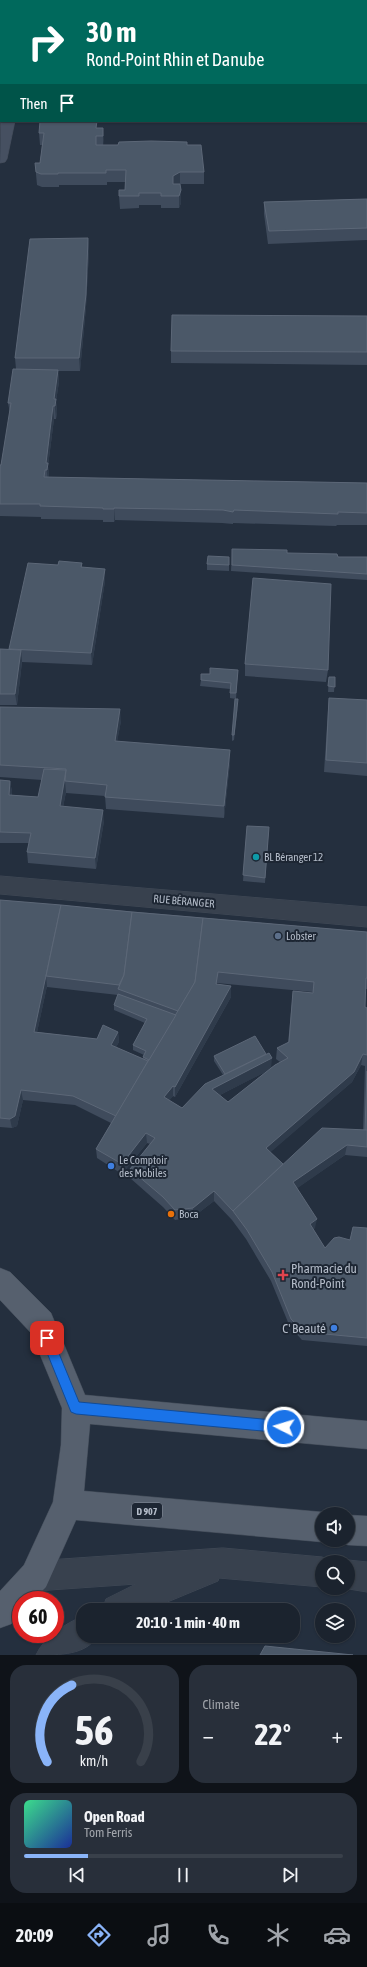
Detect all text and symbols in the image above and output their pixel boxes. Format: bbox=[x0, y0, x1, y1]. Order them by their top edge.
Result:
icon: right bbox=[20, 16, 72, 68]
text: 30 m bbox=[86, 16, 136, 48]
text: Rond-Point Rhin et Danube bbox=[86, 49, 264, 70]
icon: arrive bbox=[56, 92, 78, 114]
text: Then bbox=[20, 95, 48, 112]
place label: BL Béranger 12 bbox=[264, 851, 323, 863]
marker: BL Béranger 12 bbox=[251, 852, 261, 862]
street label: RUE BÉRANGER bbox=[153, 892, 216, 910]
place label: Lobster bbox=[286, 930, 317, 942]
marker: Lobster bbox=[273, 931, 283, 941]
place label: Le Comptoir des Mobiles bbox=[119, 1154, 168, 1179]
marker: Le Comptoir des Mobiles bbox=[106, 1161, 116, 1171]
place label: Boca bbox=[179, 1208, 199, 1220]
marker: Boca bbox=[166, 1209, 176, 1219]
place label: Pharmacie du Rond-Point bbox=[291, 1261, 357, 1291]
marker: Pharmacie du Rond-Point bbox=[278, 1270, 288, 1280]
pin bbox=[30, 1321, 64, 1355]
place label: C' Beauté bbox=[282, 1321, 326, 1336]
marker: C' Beauté bbox=[329, 1323, 339, 1333]
icon: arrive bbox=[36, 1327, 58, 1349]
position arrow bbox=[263, 1406, 305, 1448]
road number: D 907 bbox=[132, 1503, 162, 1519]
map controls bbox=[315, 1507, 355, 1643]
button: sound bbox=[315, 1507, 355, 1547]
button: search bbox=[315, 1555, 355, 1595]
speed limit sign: 60 bbox=[12, 1591, 64, 1643]
button: layers bbox=[315, 1603, 355, 1643]
text: 20:10 · 1 min · 40 m bbox=[136, 1614, 240, 1631]
text: Climate bbox=[203, 1697, 240, 1712]
text: 56 bbox=[75, 1706, 114, 1754]
text: 22° bbox=[255, 1717, 291, 1751]
text: − bbox=[203, 1722, 214, 1748]
text: + bbox=[332, 1722, 343, 1748]
text: km/h bbox=[80, 1753, 108, 1769]
text: Open Road bbox=[84, 1808, 145, 1825]
text: Tom Ferris bbox=[84, 1825, 132, 1840]
icon: previous bbox=[66, 1864, 88, 1886]
icon: pause bbox=[172, 1864, 194, 1886]
icon: next bbox=[279, 1864, 301, 1886]
icon: directions bbox=[85, 1921, 113, 1949]
icon: music bbox=[145, 1921, 173, 1949]
icon: phone bbox=[204, 1921, 232, 1949]
icon: climate bbox=[264, 1921, 292, 1949]
icon: car bbox=[323, 1921, 351, 1949]
text: 20:09 bbox=[16, 1925, 54, 1946]

